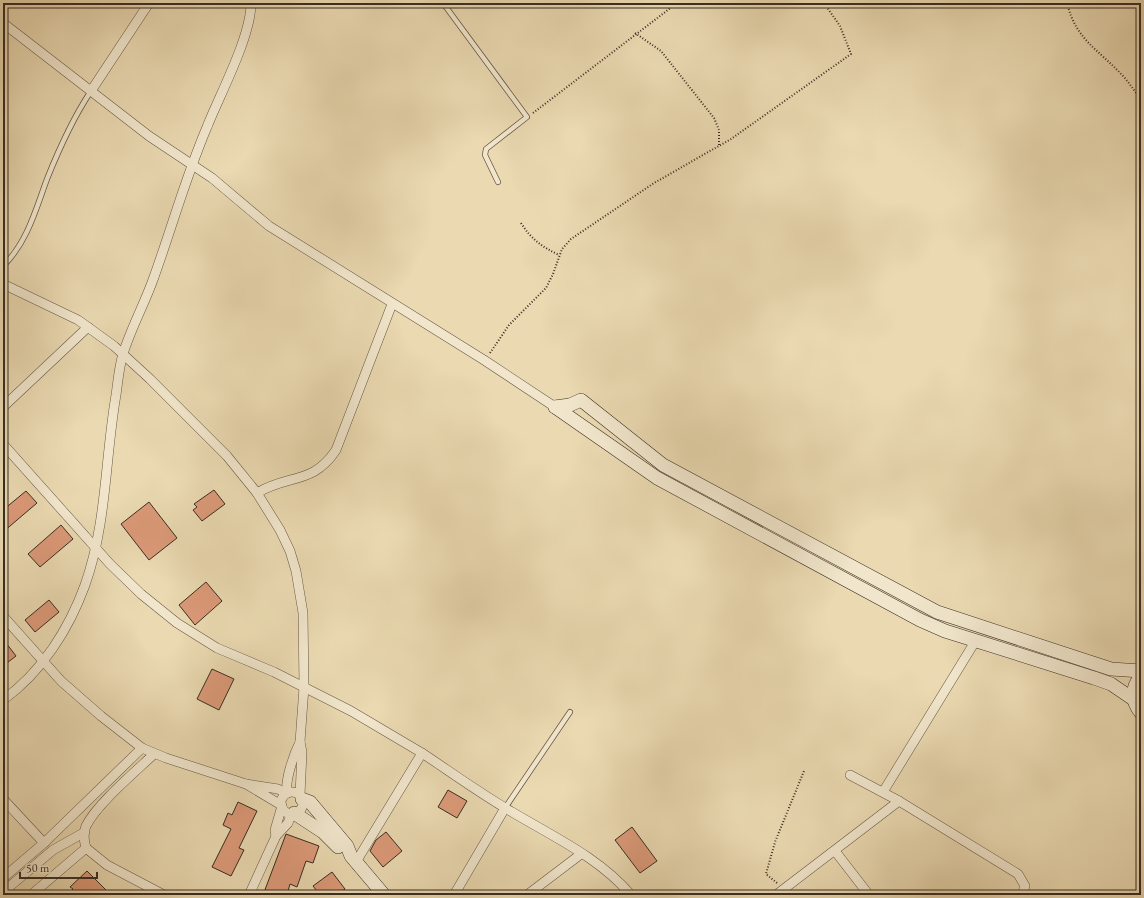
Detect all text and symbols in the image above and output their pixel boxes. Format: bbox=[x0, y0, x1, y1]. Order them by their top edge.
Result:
scale bar bbox=[20, 854, 97, 880]
text: 50 m bbox=[26, 860, 50, 876]

